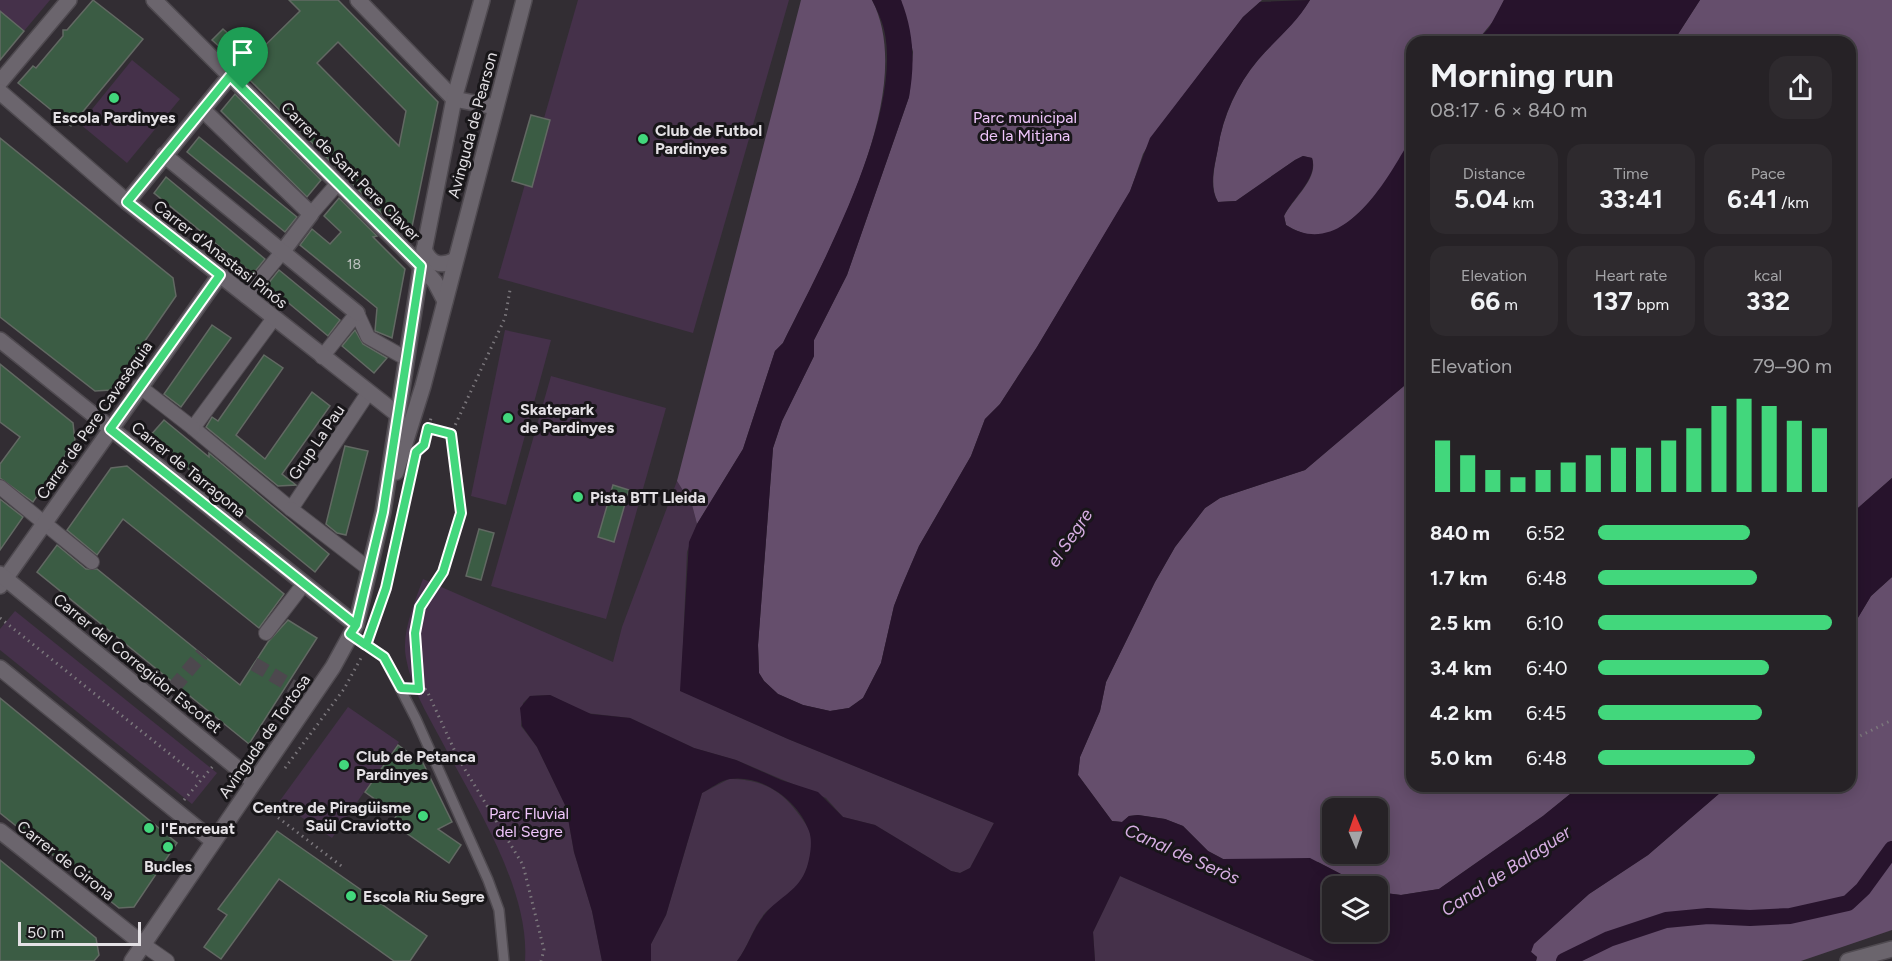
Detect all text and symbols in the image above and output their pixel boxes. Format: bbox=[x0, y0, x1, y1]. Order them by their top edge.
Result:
pin bbox=[217, 27, 268, 89]
icon: arrive bbox=[226, 36, 259, 69]
street label: Avinguda de Pearson bbox=[444, 50, 501, 200]
text: Morning run bbox=[1430, 56, 1614, 95]
button: share bbox=[1769, 56, 1832, 119]
marker: Escola Pardinyes bbox=[107, 91, 121, 105]
street label: Carrer de Sant Pere Claver bbox=[277, 98, 425, 245]
text: 08:17 · 6 × 840 m bbox=[1430, 98, 1587, 122]
place label: Escola Pardinyes bbox=[52, 108, 176, 127]
park label: Parc municipal de la Mitjana bbox=[973, 108, 1077, 145]
place label: Club de Futbol Pardinyes bbox=[655, 121, 762, 158]
marker: Club de Futbol Pardinyes bbox=[636, 132, 650, 146]
text: Distance bbox=[1463, 164, 1525, 183]
text: Time bbox=[1614, 164, 1648, 183]
text: Pace bbox=[1751, 164, 1785, 183]
text: 5.04 bbox=[1454, 183, 1509, 215]
text: 33:41 bbox=[1599, 183, 1663, 215]
text: 6:41 bbox=[1727, 183, 1777, 215]
text: km bbox=[1509, 193, 1534, 212]
text: /km bbox=[1777, 193, 1809, 212]
street label: Carrer d'Anastasi Pinós bbox=[150, 196, 291, 313]
house number: 18 bbox=[347, 256, 361, 273]
text: Elevation bbox=[1461, 266, 1527, 285]
text: Heart rate bbox=[1595, 266, 1667, 285]
text: kcal bbox=[1754, 266, 1782, 285]
text: 66 bbox=[1470, 285, 1500, 317]
text: 137 bbox=[1593, 285, 1633, 317]
text: 332 bbox=[1746, 285, 1790, 317]
text: m bbox=[1500, 295, 1518, 314]
text: bpm bbox=[1633, 295, 1669, 314]
street label: Carrer de Pere Cavasèquia bbox=[33, 338, 156, 503]
text: Elevation bbox=[1430, 354, 1512, 378]
text: 79–90 m bbox=[1753, 354, 1832, 378]
place label: Skatepark de Pardinyes bbox=[520, 400, 615, 437]
street label: Grup La Pau bbox=[284, 401, 348, 483]
marker: Skatepark de Pardinyes bbox=[501, 411, 515, 425]
street label: Carrer de Tarragona bbox=[128, 418, 250, 521]
place label: Pista BTT Lleida bbox=[590, 488, 706, 507]
marker: Pista BTT Lleida bbox=[571, 490, 585, 504]
water label: el Segre bbox=[1043, 504, 1098, 571]
text: 840 m bbox=[1430, 521, 1490, 545]
text: 6:52 bbox=[1526, 521, 1565, 545]
text: 1.7 km bbox=[1430, 566, 1487, 590]
text: 6:48 bbox=[1526, 566, 1567, 590]
street label: Carrer del Corregidor Escofet bbox=[50, 590, 226, 737]
text: 2.5 km bbox=[1430, 611, 1491, 635]
text: 6:10 bbox=[1526, 611, 1563, 635]
text: 3.4 km bbox=[1430, 656, 1492, 680]
text: 6:40 bbox=[1526, 656, 1568, 680]
street label: Avinguda de Tortosa bbox=[214, 671, 314, 802]
text: 4.2 km bbox=[1430, 701, 1492, 725]
text: 6:45 bbox=[1526, 701, 1566, 725]
text: 5.0 km bbox=[1430, 746, 1493, 770]
text: 6:48 bbox=[1526, 746, 1567, 770]
place label: Club de Petanca Pardinyes bbox=[356, 747, 476, 784]
marker: Club de Petanca Pardinyes bbox=[337, 758, 351, 772]
place label: Centre de Piragüisme Saül Craviotto bbox=[252, 798, 411, 835]
north arrow bbox=[1322, 798, 1388, 864]
map controls bbox=[1322, 798, 1388, 942]
park label: Parc Fluvial del Segre bbox=[489, 804, 569, 841]
marker: Centre de Piragüisme Saül Craviotto bbox=[416, 809, 430, 823]
street label: Carrer de Girona bbox=[13, 816, 118, 904]
place label: l'Encreuat bbox=[161, 819, 235, 838]
water label: Canal de Seròs bbox=[1121, 819, 1243, 889]
water label: Canal de Balaguer bbox=[1437, 820, 1576, 921]
marker: l'Encreuat bbox=[142, 821, 156, 835]
marker: Bucles bbox=[161, 840, 175, 854]
place label: Bucles bbox=[144, 857, 192, 876]
button: layers bbox=[1322, 876, 1388, 942]
place label: Escola Riu Segre bbox=[363, 887, 485, 906]
marker: Escola Riu Segre bbox=[344, 889, 358, 903]
scale bar bbox=[18, 919, 141, 946]
text: 50 m bbox=[27, 923, 64, 942]

